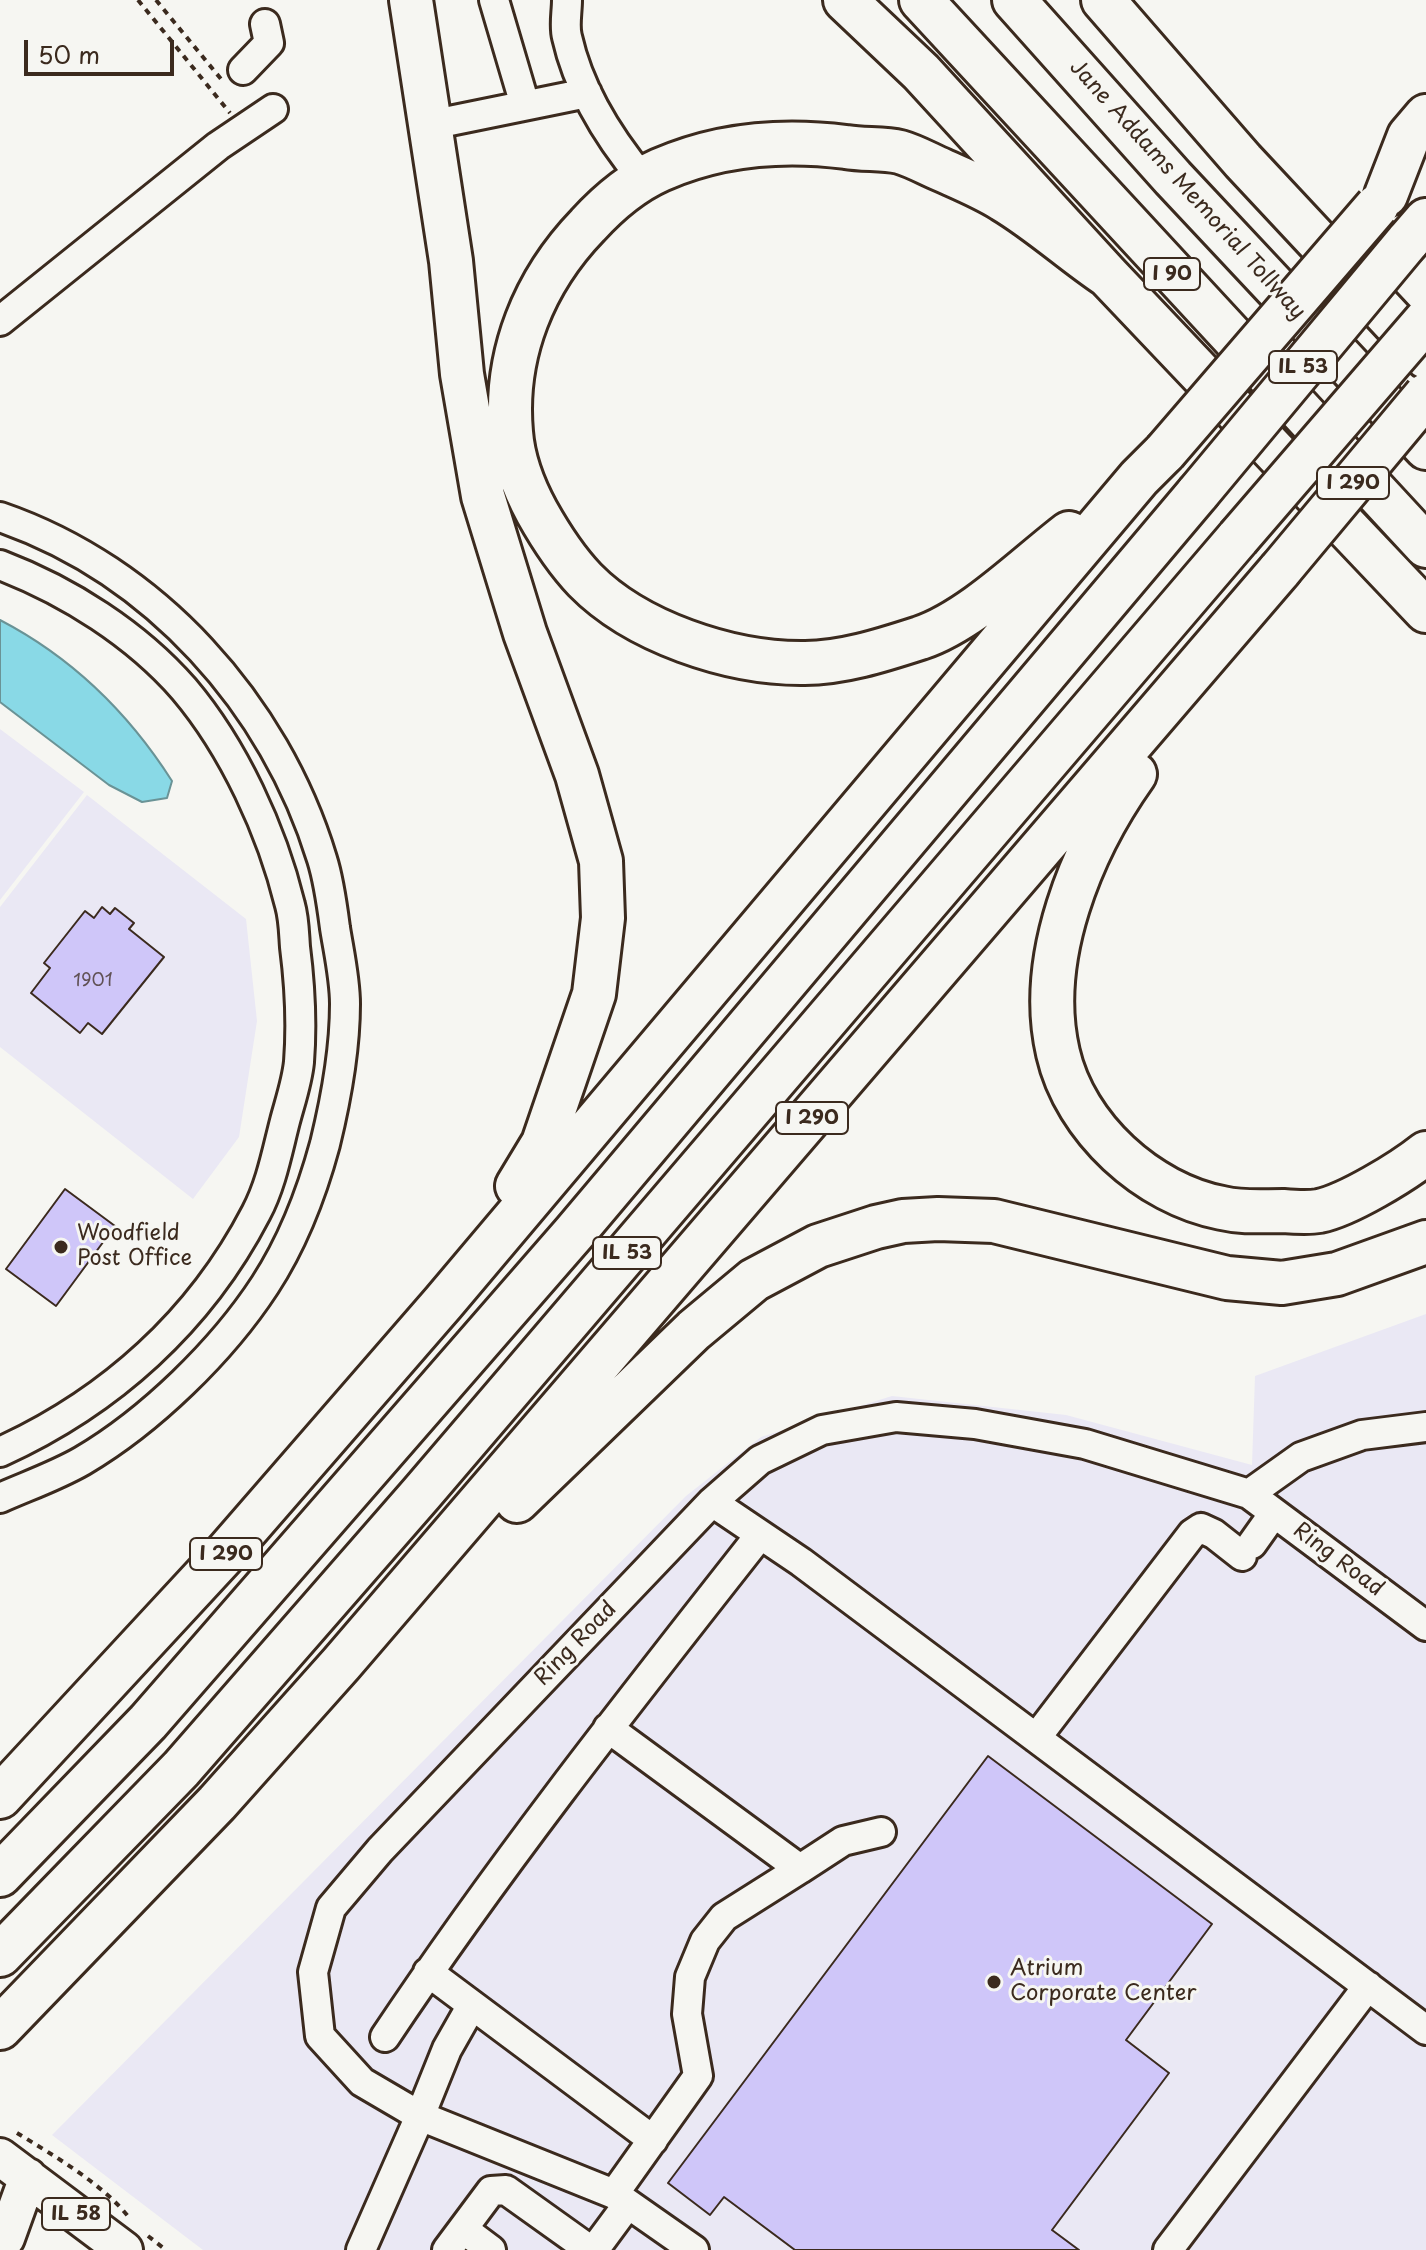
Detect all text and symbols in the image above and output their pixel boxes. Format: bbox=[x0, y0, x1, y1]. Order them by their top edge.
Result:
scale bar bbox=[28, 24, 178, 74]
text: 50 m bbox=[38, 36, 100, 72]
street label: Jane Addams Memorial Tollway bbox=[1063, 55, 1311, 325]
road number: I 90 bbox=[1144, 258, 1200, 290]
road number: IL 53 bbox=[1269, 351, 1337, 383]
road number: I 290 bbox=[1317, 467, 1389, 499]
house number: 1901 bbox=[73, 970, 113, 992]
road number: I 290 bbox=[776, 1102, 848, 1134]
place label: Woodfield Post Office bbox=[77, 1221, 192, 1272]
road number: IL 53 bbox=[593, 1237, 661, 1269]
marker: Woodfield Post Office bbox=[52, 1238, 70, 1256]
street label: Ring Road bbox=[1287, 1517, 1389, 1603]
road number: I 290 bbox=[190, 1538, 262, 1570]
street label: Ring Road bbox=[529, 1596, 623, 1692]
place label: Atrium Corporate Center bbox=[1010, 1956, 1197, 2008]
marker: Atrium Corporate Center bbox=[985, 1973, 1003, 1991]
road number: IL 58 bbox=[42, 2198, 110, 2230]

